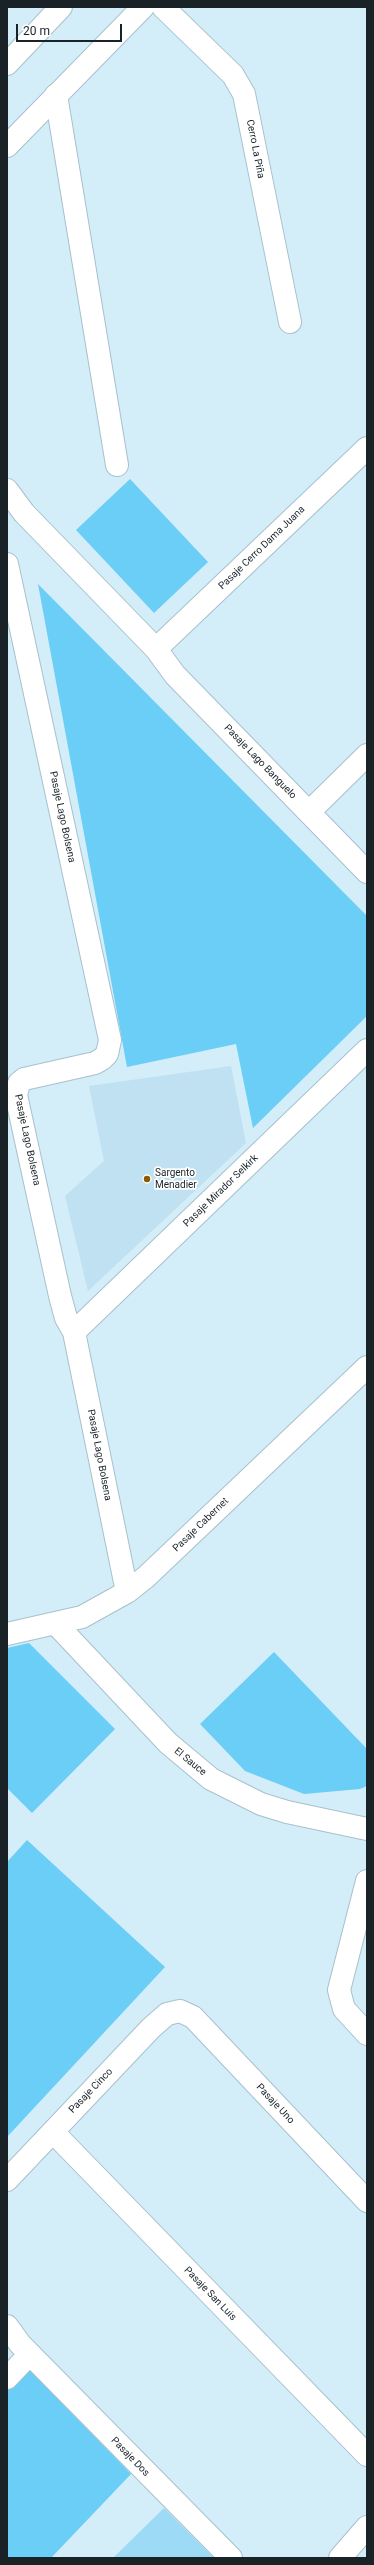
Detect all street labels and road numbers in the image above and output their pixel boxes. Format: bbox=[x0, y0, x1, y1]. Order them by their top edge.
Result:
street label: Cerro La Piña bbox=[243, 119, 267, 179]
street label: Pasaje Cerro Dama Juana bbox=[216, 504, 308, 592]
street label: Pasaje Lago Banguelo bbox=[221, 722, 299, 802]
street label: Pasaje Lago Bolsena bbox=[46, 770, 78, 864]
street label: Pasaje Lago Bolsena bbox=[11, 1093, 43, 1187]
street label: Pasaje Mirador Selkirk bbox=[181, 1152, 261, 1230]
street label: Pasaje Lago Bolsena bbox=[84, 1408, 114, 1502]
street label: Pasaje Cabernet bbox=[171, 1495, 231, 1555]
street label: El Sauce bbox=[171, 1745, 209, 1779]
street label: Pasaje Cinco bbox=[67, 2066, 115, 2116]
street label: Pasaje Uno bbox=[254, 2082, 296, 2126]
street label: Pasaje San Luis bbox=[181, 2265, 239, 2323]
street label: Pasaje Dos bbox=[108, 2435, 152, 2479]

